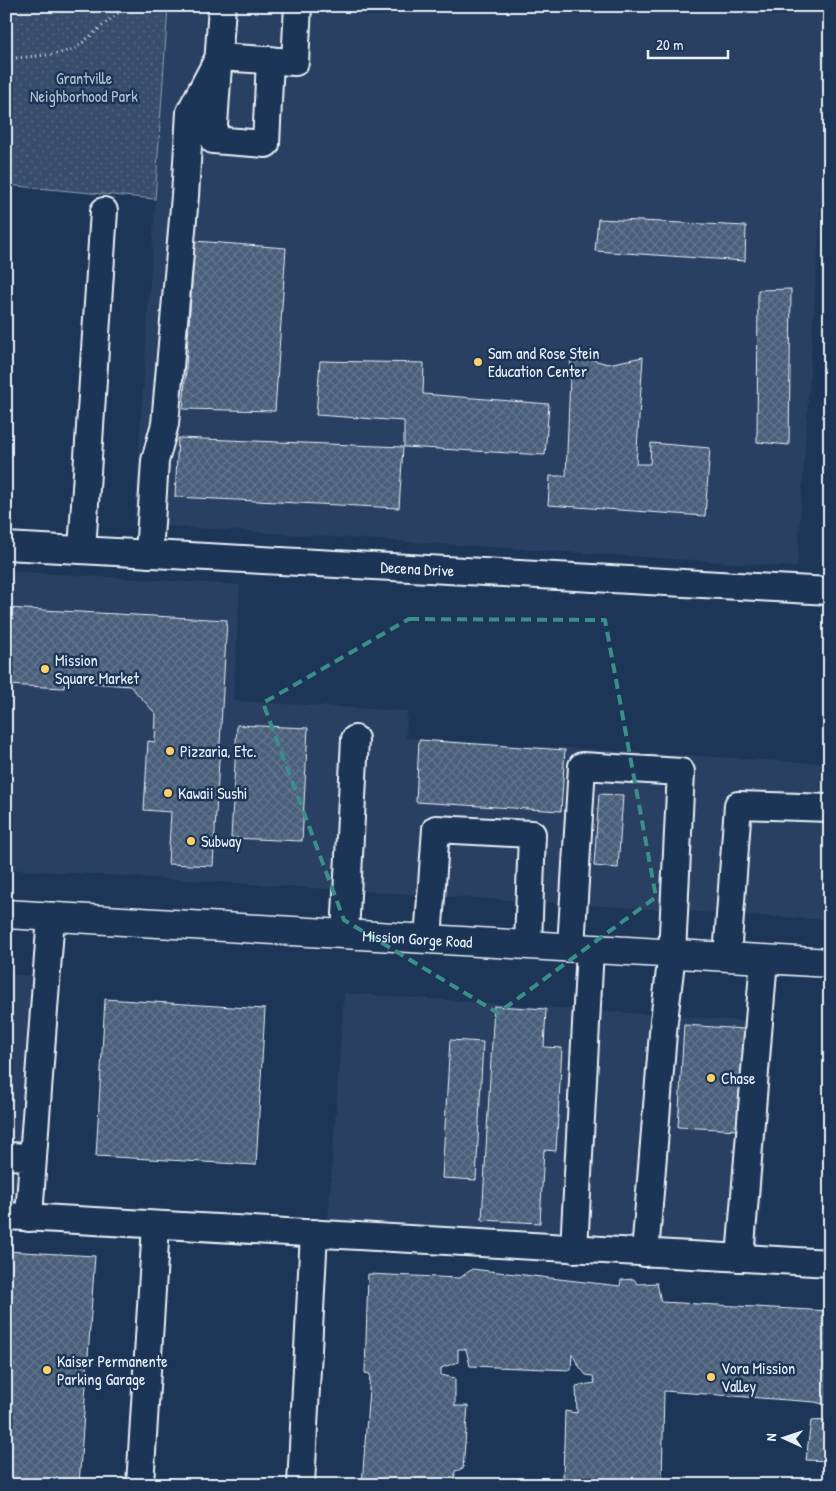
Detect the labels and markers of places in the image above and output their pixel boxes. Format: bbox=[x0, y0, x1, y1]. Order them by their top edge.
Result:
place label: Sam and Rose Stein Education Center bbox=[488, 342, 600, 382]
marker: Sam and Rose Stein Education Center bbox=[472, 356, 484, 368]
place label: Mission Square Market bbox=[55, 649, 140, 689]
marker: Mission Square Market bbox=[39, 663, 51, 675]
place label: Pizzaria, Etc. bbox=[180, 740, 256, 762]
marker: Pizzaria, Etc. bbox=[164, 745, 176, 757]
place label: Kawaii Sushi bbox=[178, 782, 247, 804]
marker: Kawaii Sushi bbox=[162, 787, 174, 799]
place label: Subway bbox=[201, 830, 242, 852]
marker: Subway bbox=[185, 835, 197, 847]
place label: Chase bbox=[721, 1067, 756, 1089]
marker: Chase bbox=[705, 1072, 717, 1084]
place label: Kaiser Permanente Parking Garage bbox=[57, 1350, 168, 1390]
place label: Vora Mission Valley bbox=[721, 1357, 795, 1397]
marker: Kaiser Permanente Parking Garage bbox=[41, 1364, 53, 1376]
marker: Vora Mission Valley bbox=[705, 1371, 717, 1383]

